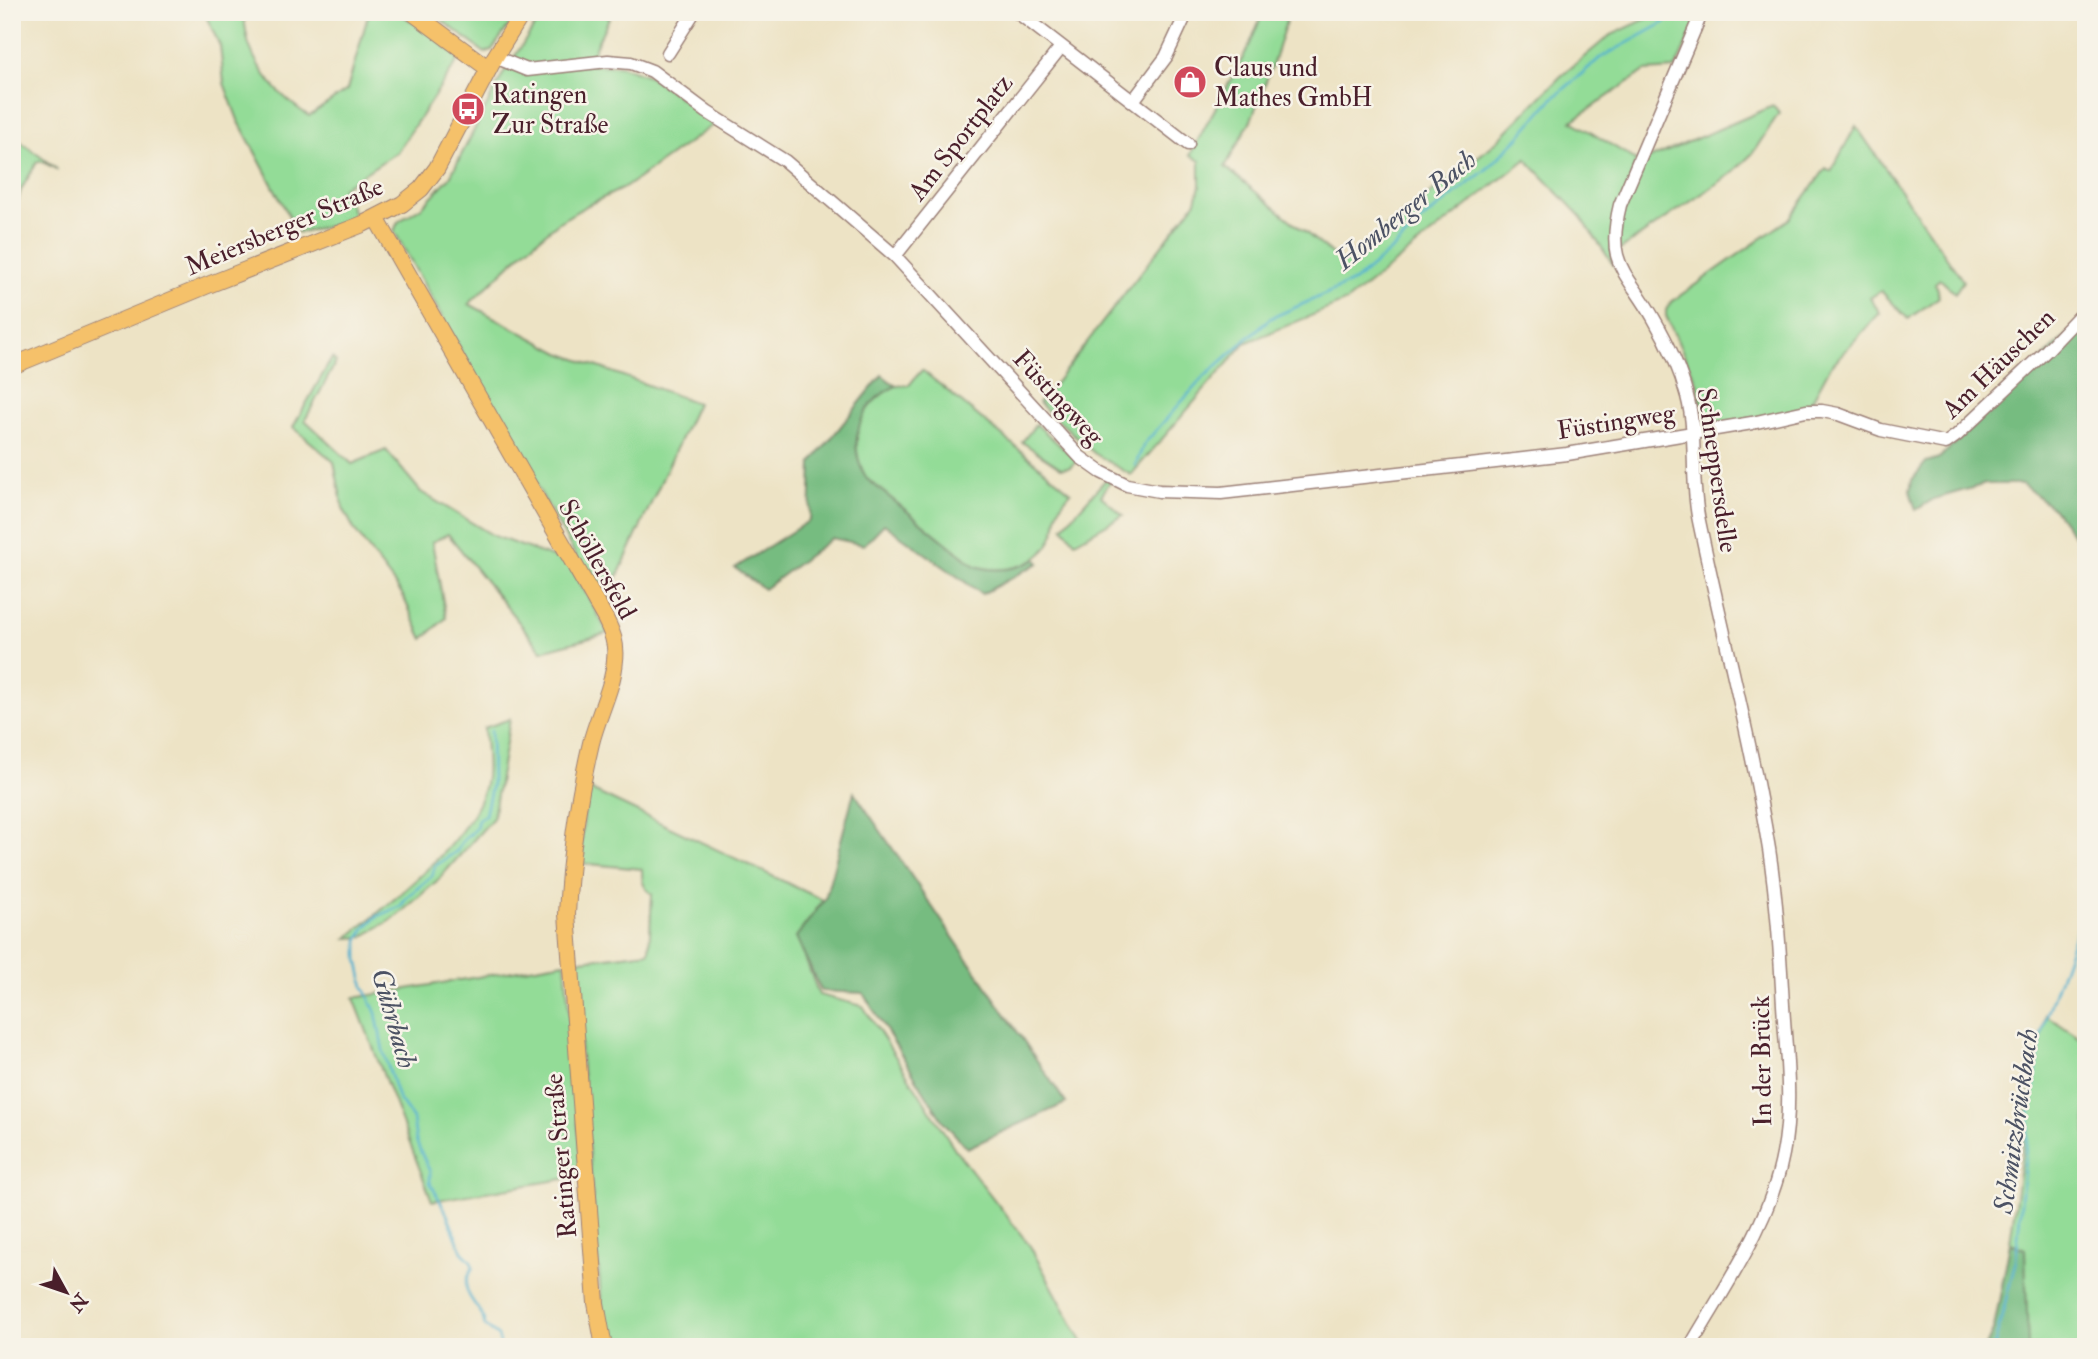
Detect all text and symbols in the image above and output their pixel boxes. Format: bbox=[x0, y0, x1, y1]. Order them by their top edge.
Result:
place label: Claus und Mathes GmbH bbox=[1214, 52, 1373, 114]
shop icon: Claus und Mathes GmbH bbox=[1171, 63, 1209, 101]
street label: Am Sportplatz bbox=[901, 68, 1021, 209]
place label: Ratingen Zur Straße bbox=[492, 79, 608, 141]
bus stop icon: Ratingen Zur Straße bbox=[449, 90, 487, 128]
water label: Homberger Bach bbox=[1326, 142, 1484, 279]
street label: Meiersberger Straße bbox=[181, 171, 388, 283]
street label: Am Häuschen bbox=[1935, 302, 2062, 426]
street label: Füstingweg bbox=[1006, 343, 1111, 453]
street label: Schneppersdelle bbox=[1689, 386, 1744, 555]
street label: Füstingweg bbox=[1555, 397, 1679, 447]
street label: Schöllersfeld bbox=[551, 494, 643, 625]
water label: Gührbach bbox=[363, 964, 425, 1073]
street label: In der Brück bbox=[1745, 995, 1779, 1127]
water label: Schmitzbrückbach bbox=[1986, 1026, 2047, 1217]
street label: Ratinger Straße bbox=[538, 1072, 584, 1240]
north arrow bbox=[32, 1258, 102, 1328]
text: N bbox=[63, 1287, 94, 1317]

